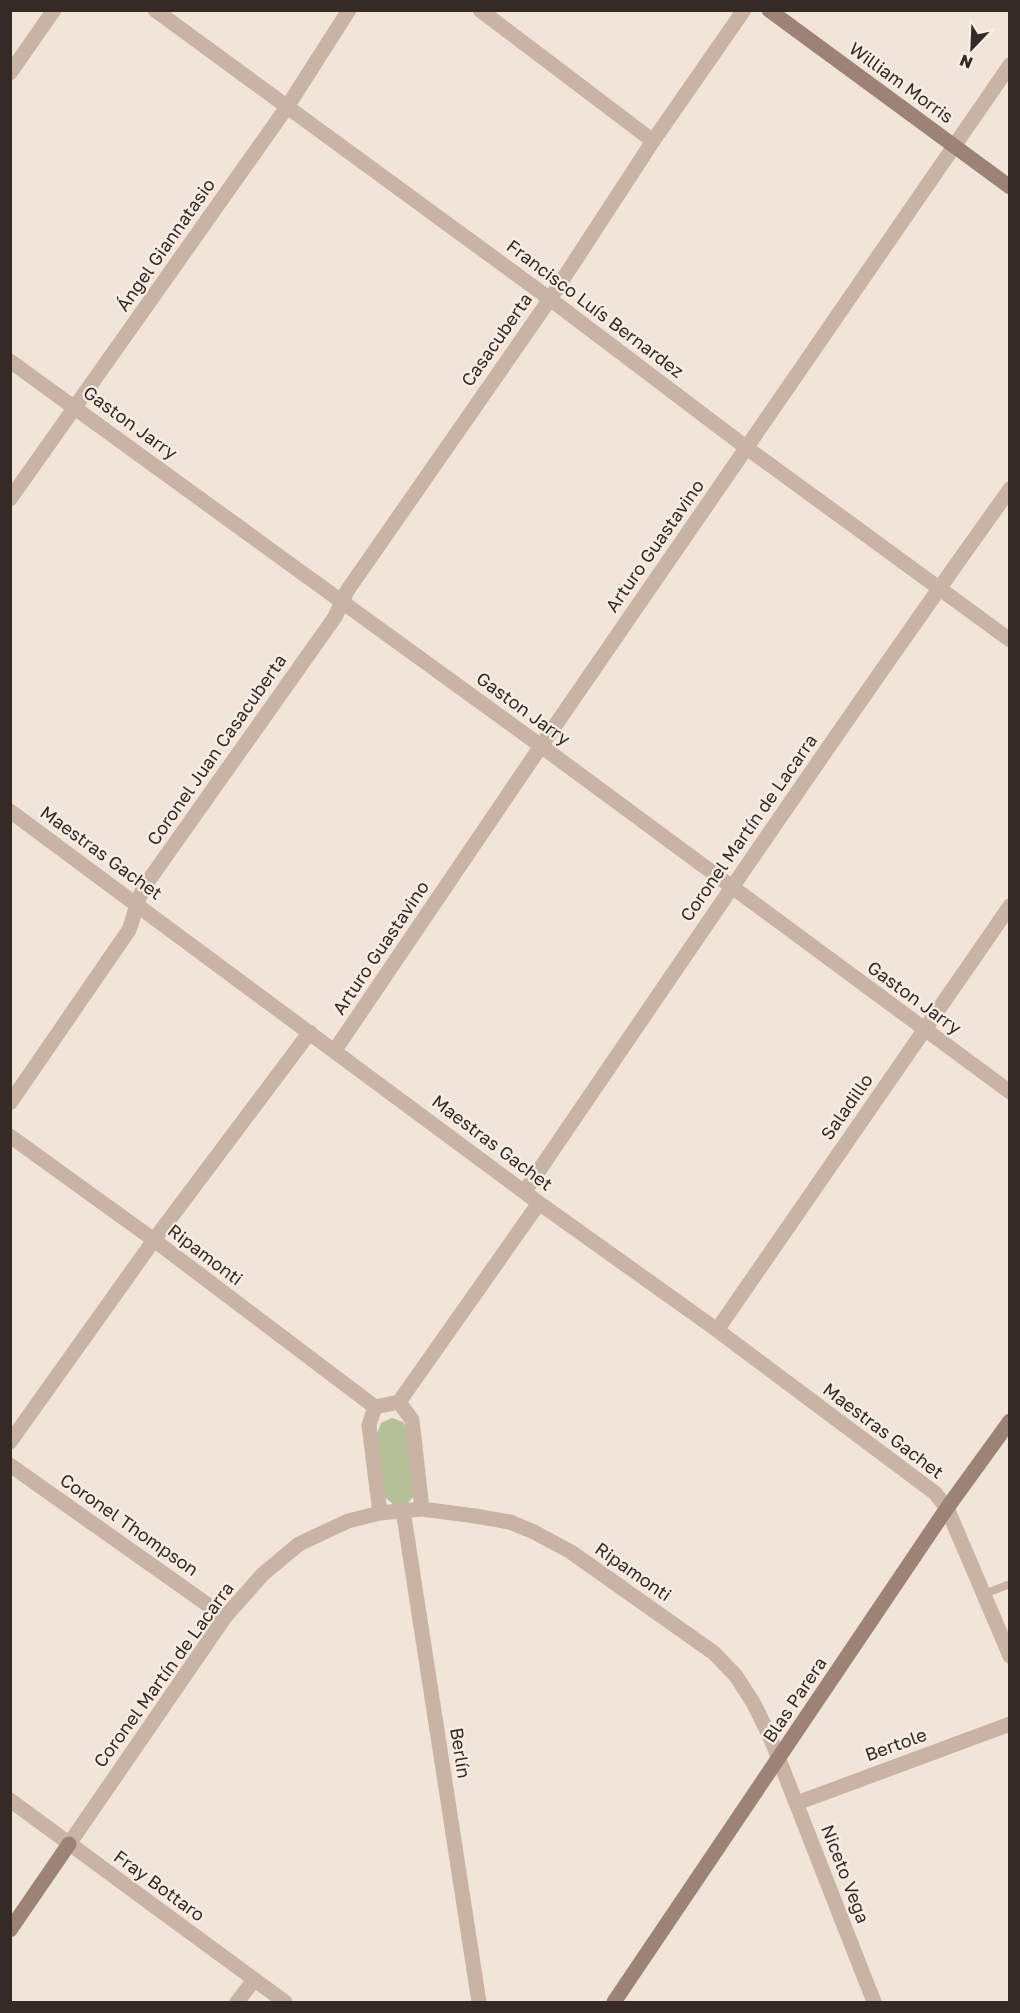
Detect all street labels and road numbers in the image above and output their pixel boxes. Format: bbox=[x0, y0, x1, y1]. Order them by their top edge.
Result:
street label: William Morris bbox=[845, 37, 958, 127]
street label: Ángel Giannatasio bbox=[111, 174, 219, 315]
street label: Francisco Luís Bernardez bbox=[503, 234, 688, 382]
street label: Casacuberta bbox=[456, 288, 536, 390]
street label: Gaston Jarry bbox=[79, 381, 182, 464]
street label: Arturo Guastavino bbox=[600, 475, 708, 616]
street label: Coronel Juan Casacuberta bbox=[142, 650, 291, 849]
street label: Gaston Jarry bbox=[472, 667, 575, 750]
street label: Coronel Martín de Lacarra bbox=[675, 729, 821, 925]
street label: Maestras Gachet bbox=[36, 801, 167, 904]
street label: Arturo Guastavino bbox=[327, 876, 433, 1019]
street label: Gaston Jarry bbox=[863, 956, 966, 1039]
street label: Saladillo bbox=[815, 1069, 877, 1144]
street label: Maestras Gachet bbox=[428, 1090, 557, 1195]
street label: Ripamonti bbox=[164, 1219, 247, 1289]
street label: Maestras Gachet bbox=[819, 1378, 948, 1483]
street label: Coronel Thompson bbox=[56, 1468, 203, 1580]
street label: Ripamonti bbox=[591, 1537, 676, 1605]
street label: Coronel Martín de Lacarra bbox=[89, 1577, 238, 1771]
street label: Blas Parera bbox=[758, 1653, 831, 1746]
street label: Bertole bbox=[862, 1723, 929, 1765]
street label: Berlín bbox=[446, 1726, 476, 1780]
street label: Niceto Vega bbox=[817, 1821, 875, 1926]
street label: Fray Bottaro bbox=[110, 1845, 209, 1925]

